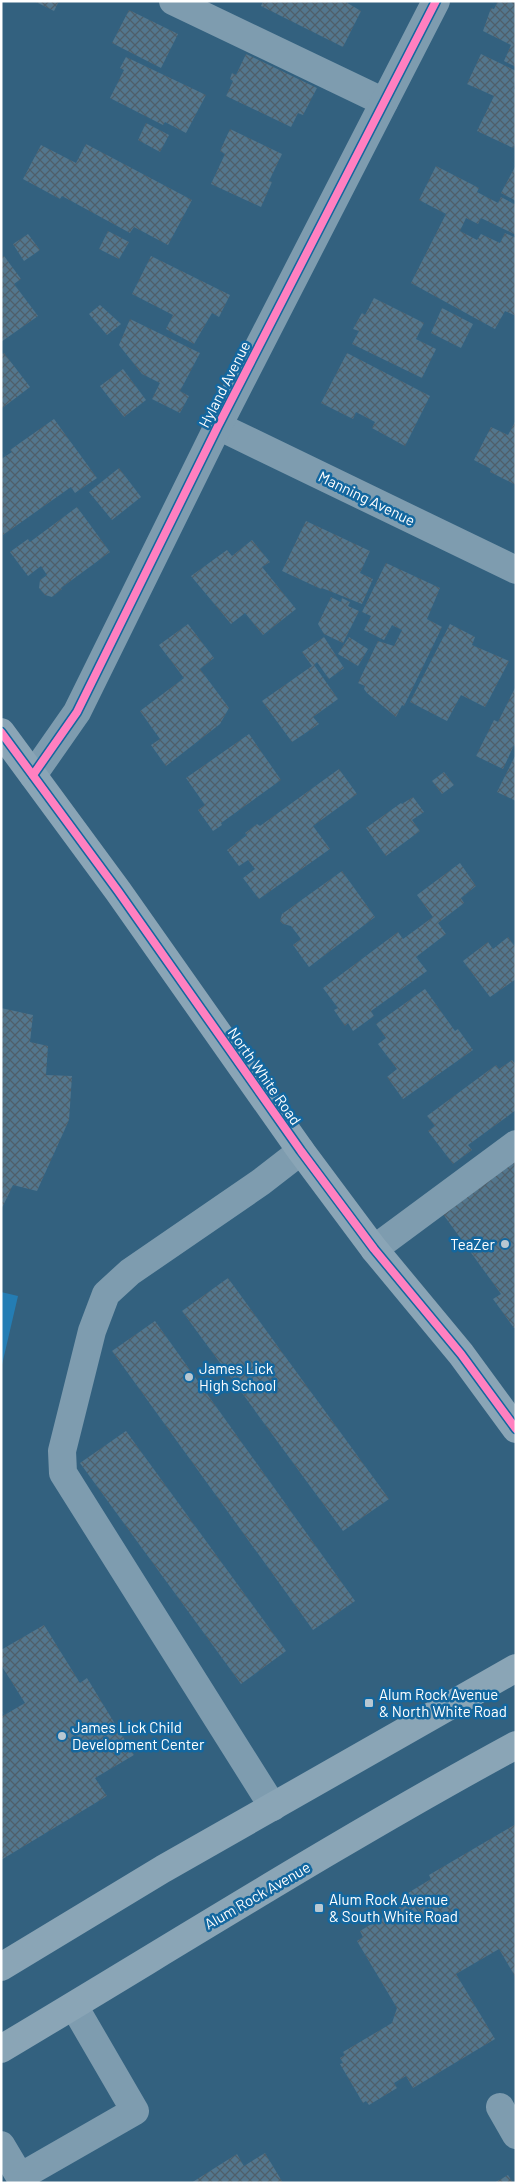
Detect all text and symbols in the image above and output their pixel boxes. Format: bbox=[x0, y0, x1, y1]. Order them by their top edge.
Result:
street label: Hyland Avenue bbox=[194, 338, 254, 430]
street label: Manning Avenue bbox=[316, 467, 418, 529]
street label: North White Road bbox=[225, 1024, 305, 1128]
place label: TeaZer bbox=[450, 1235, 496, 1253]
marker: TeaZer bbox=[499, 1238, 511, 1250]
place label: James Lick High School bbox=[199, 1359, 276, 1394]
marker: James Lick High School bbox=[183, 1371, 195, 1383]
place label: Alum Rock Avenue & North White Road bbox=[379, 1685, 507, 1720]
marker: Alum Rock Avenue & North White Road bbox=[363, 1697, 375, 1709]
place label: James Lick Child Development Center bbox=[72, 1718, 205, 1753]
marker: James Lick Child Development Center bbox=[56, 1730, 68, 1742]
street label: Alum Rock Avenue bbox=[201, 1857, 313, 1933]
place label: Alum Rock Avenue & South White Road bbox=[329, 1890, 458, 1925]
marker: Alum Rock Avenue & South White Road bbox=[313, 1902, 325, 1914]

